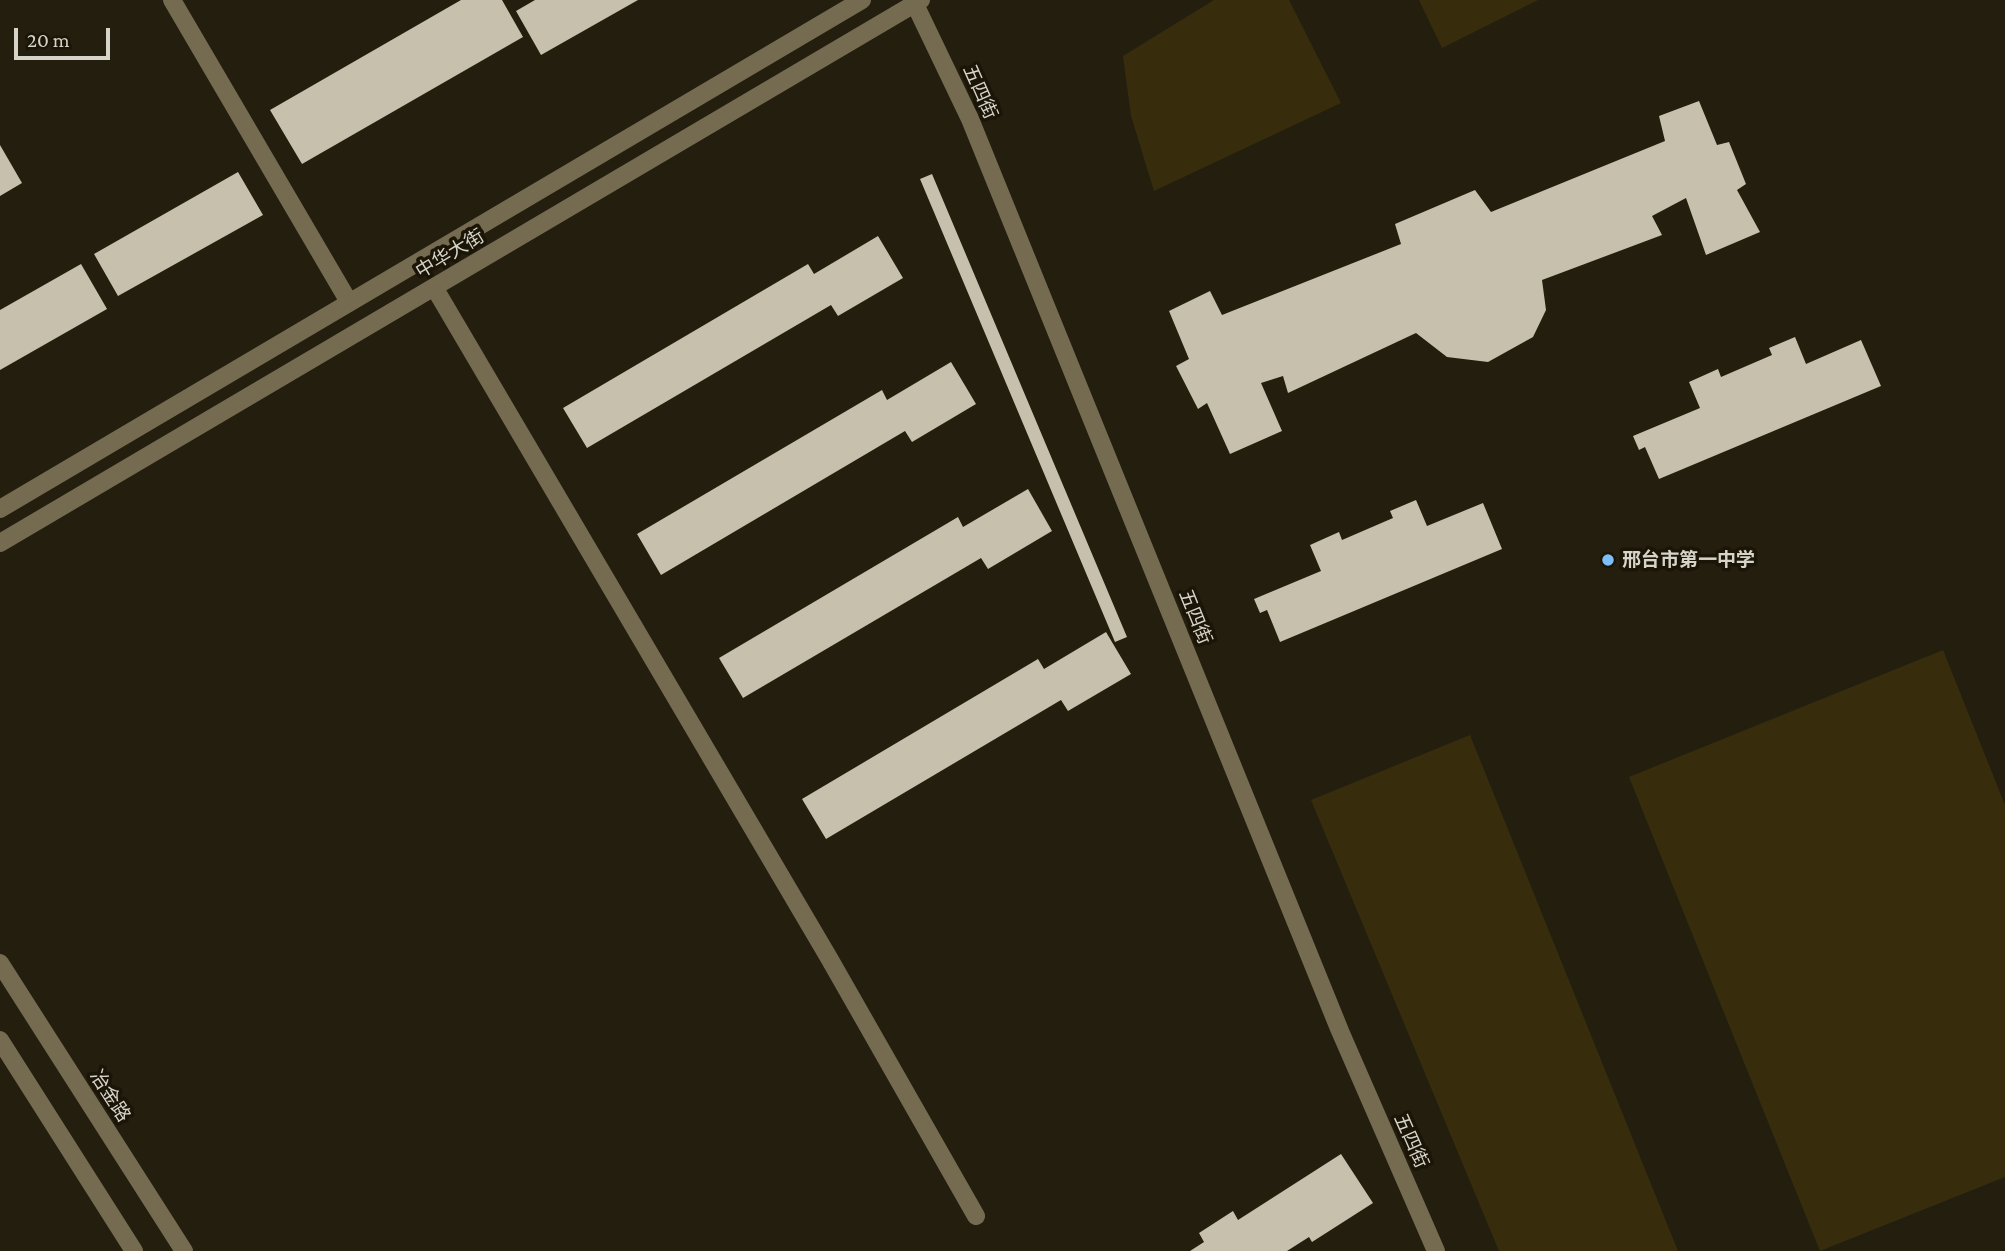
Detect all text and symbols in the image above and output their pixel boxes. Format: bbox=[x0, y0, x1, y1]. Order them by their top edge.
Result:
scale bar bbox=[18, 14, 114, 58]
text: 20 m bbox=[27, 28, 70, 52]
street label: 五四街 bbox=[958, 61, 1002, 123]
street label: 中华大街 bbox=[412, 225, 488, 283]
place label: 邢台市第一中学 bbox=[1622, 549, 1755, 571]
marker: 邢台市第一中学 bbox=[1600, 552, 1616, 568]
street label: 五四街 bbox=[1174, 586, 1216, 648]
street label: 冶金路 bbox=[85, 1066, 135, 1126]
street label: 五四街 bbox=[1389, 1110, 1433, 1172]

